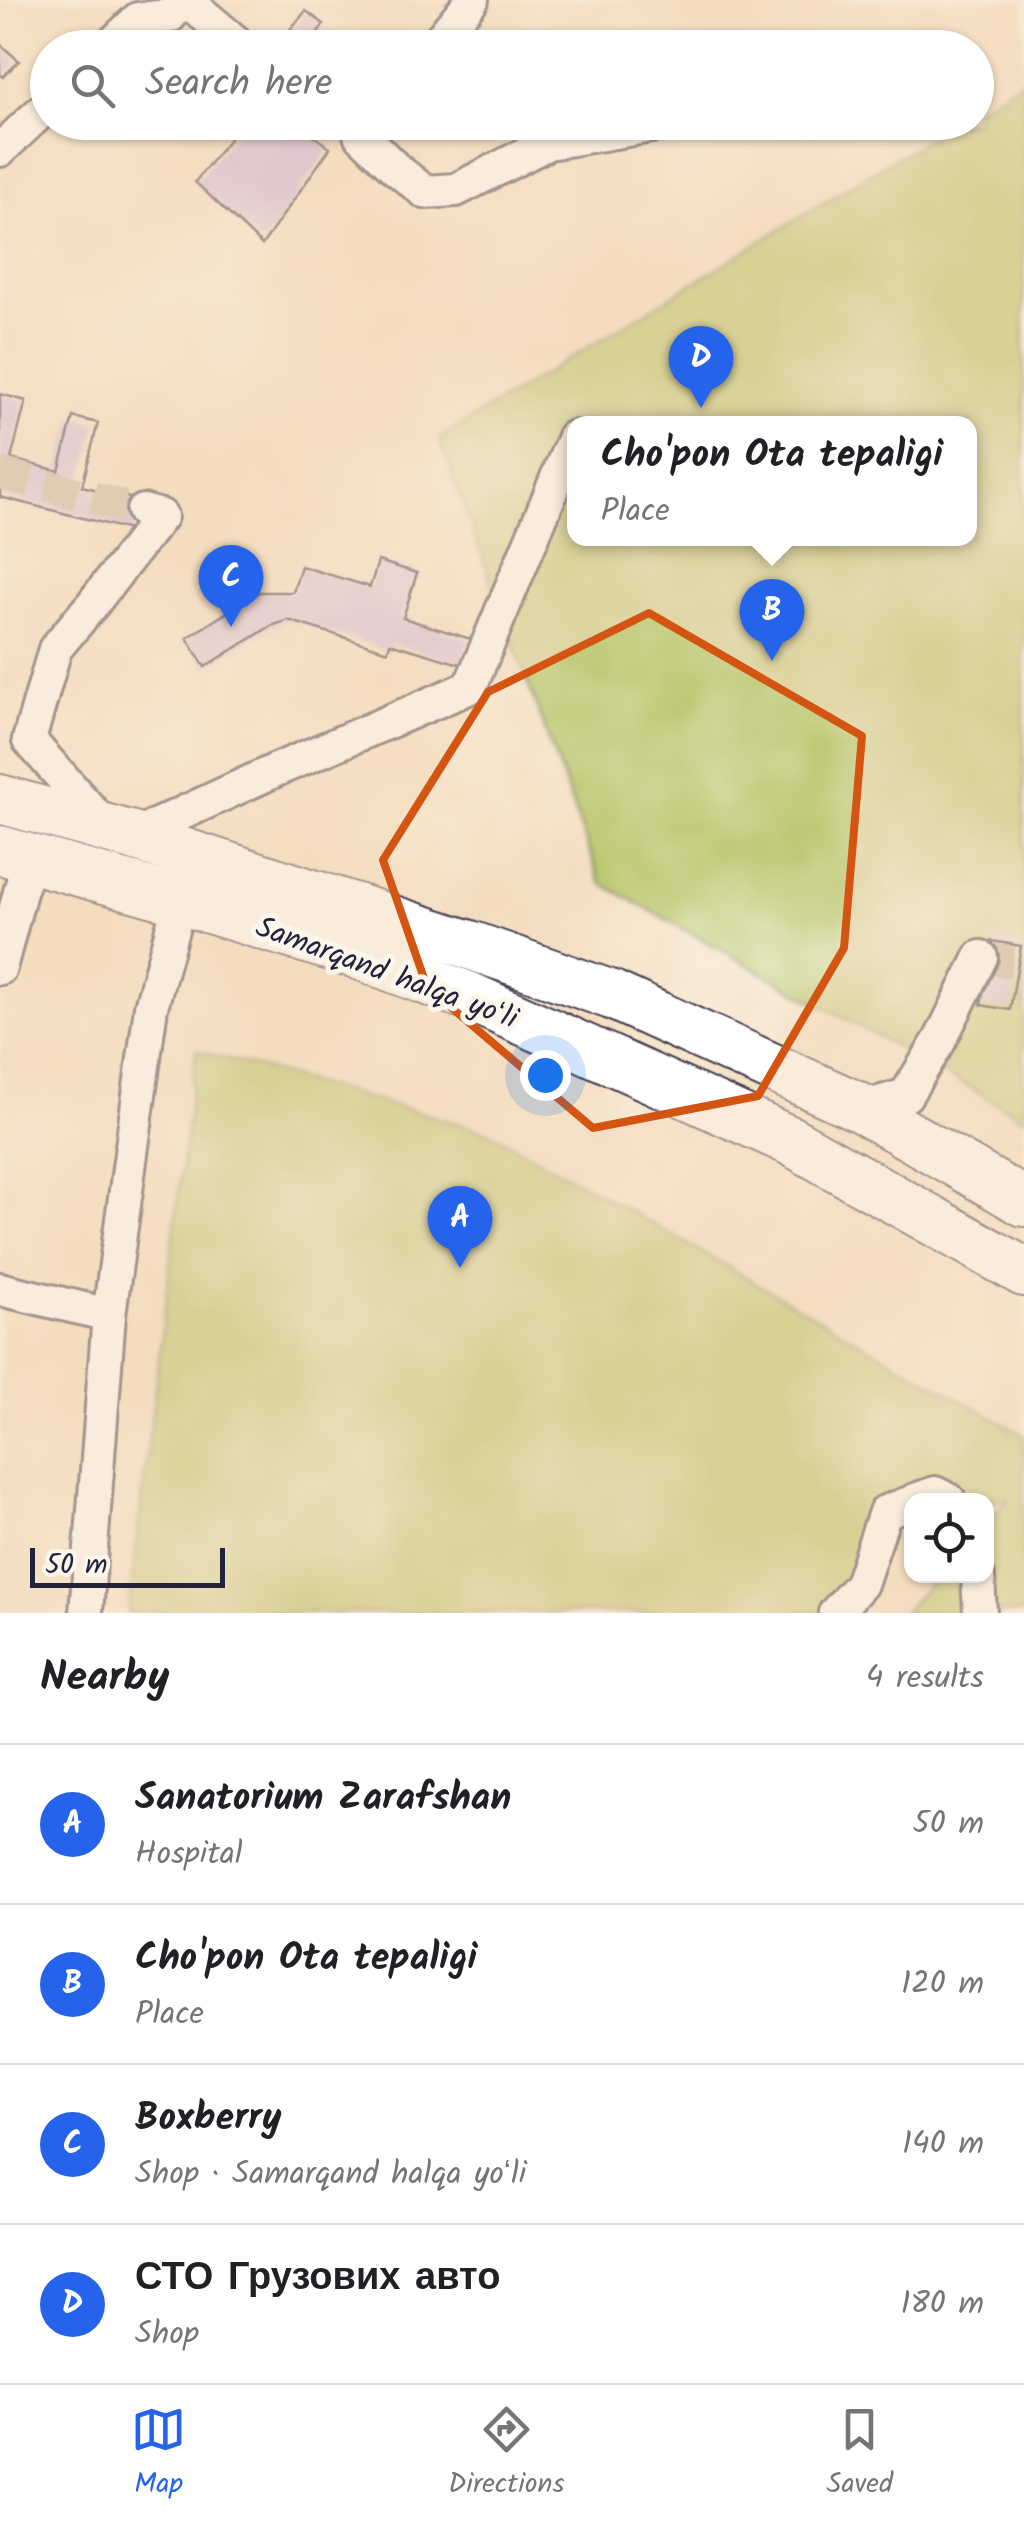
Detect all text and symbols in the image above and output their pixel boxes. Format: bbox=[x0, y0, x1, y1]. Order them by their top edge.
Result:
search box bbox=[30, 30, 994, 140]
text: Search here bbox=[145, 55, 332, 115]
icon: search bbox=[65, 58, 120, 113]
pin: D bbox=[668, 326, 734, 408]
popup bbox=[567, 416, 977, 546]
text: Cho'pon Ota tepaligi bbox=[601, 426, 943, 486]
text: Place bbox=[601, 486, 670, 537]
pin: C bbox=[198, 544, 264, 627]
pin: B bbox=[740, 578, 804, 661]
street label: Samarqand halqa yoʻli bbox=[249, 904, 526, 1044]
your location bbox=[520, 1050, 571, 1101]
pin: A bbox=[428, 1186, 492, 1268]
map controls bbox=[904, 1493, 994, 1583]
button: locate bbox=[904, 1493, 994, 1583]
scale bar bbox=[30, 1543, 225, 1588]
text: 50 m bbox=[45, 1543, 108, 1588]
text: Nearby bbox=[40, 1645, 169, 1712]
text: 4 results bbox=[866, 1653, 984, 1704]
text: Sanatorium Zarafshan bbox=[135, 1769, 511, 1829]
text: A bbox=[62, 1799, 83, 1850]
text: 50 m bbox=[913, 1799, 984, 1850]
text: Hospital bbox=[135, 1829, 243, 1880]
text: Cho'pon Ota tepaligi bbox=[135, 1929, 477, 1989]
text: B bbox=[63, 1959, 82, 2010]
text: 120 m bbox=[901, 1959, 984, 2010]
text: Place bbox=[135, 1989, 204, 2040]
text: Boxberry bbox=[135, 2089, 281, 2149]
text: C bbox=[63, 2119, 82, 2170]
text: 140 m bbox=[902, 2119, 984, 2170]
text: Shop · Samarqand halqa yoʻli bbox=[135, 2149, 526, 2200]
text: СТО Грузових авто bbox=[135, 2249, 500, 2309]
text: D bbox=[62, 2279, 83, 2330]
text: 180 m bbox=[900, 2279, 984, 2330]
text: Shop bbox=[135, 2309, 199, 2360]
tab: Map bbox=[131, 2402, 186, 2507]
tab: Directions bbox=[448, 2402, 564, 2507]
tab: Saved bbox=[827, 2402, 893, 2507]

